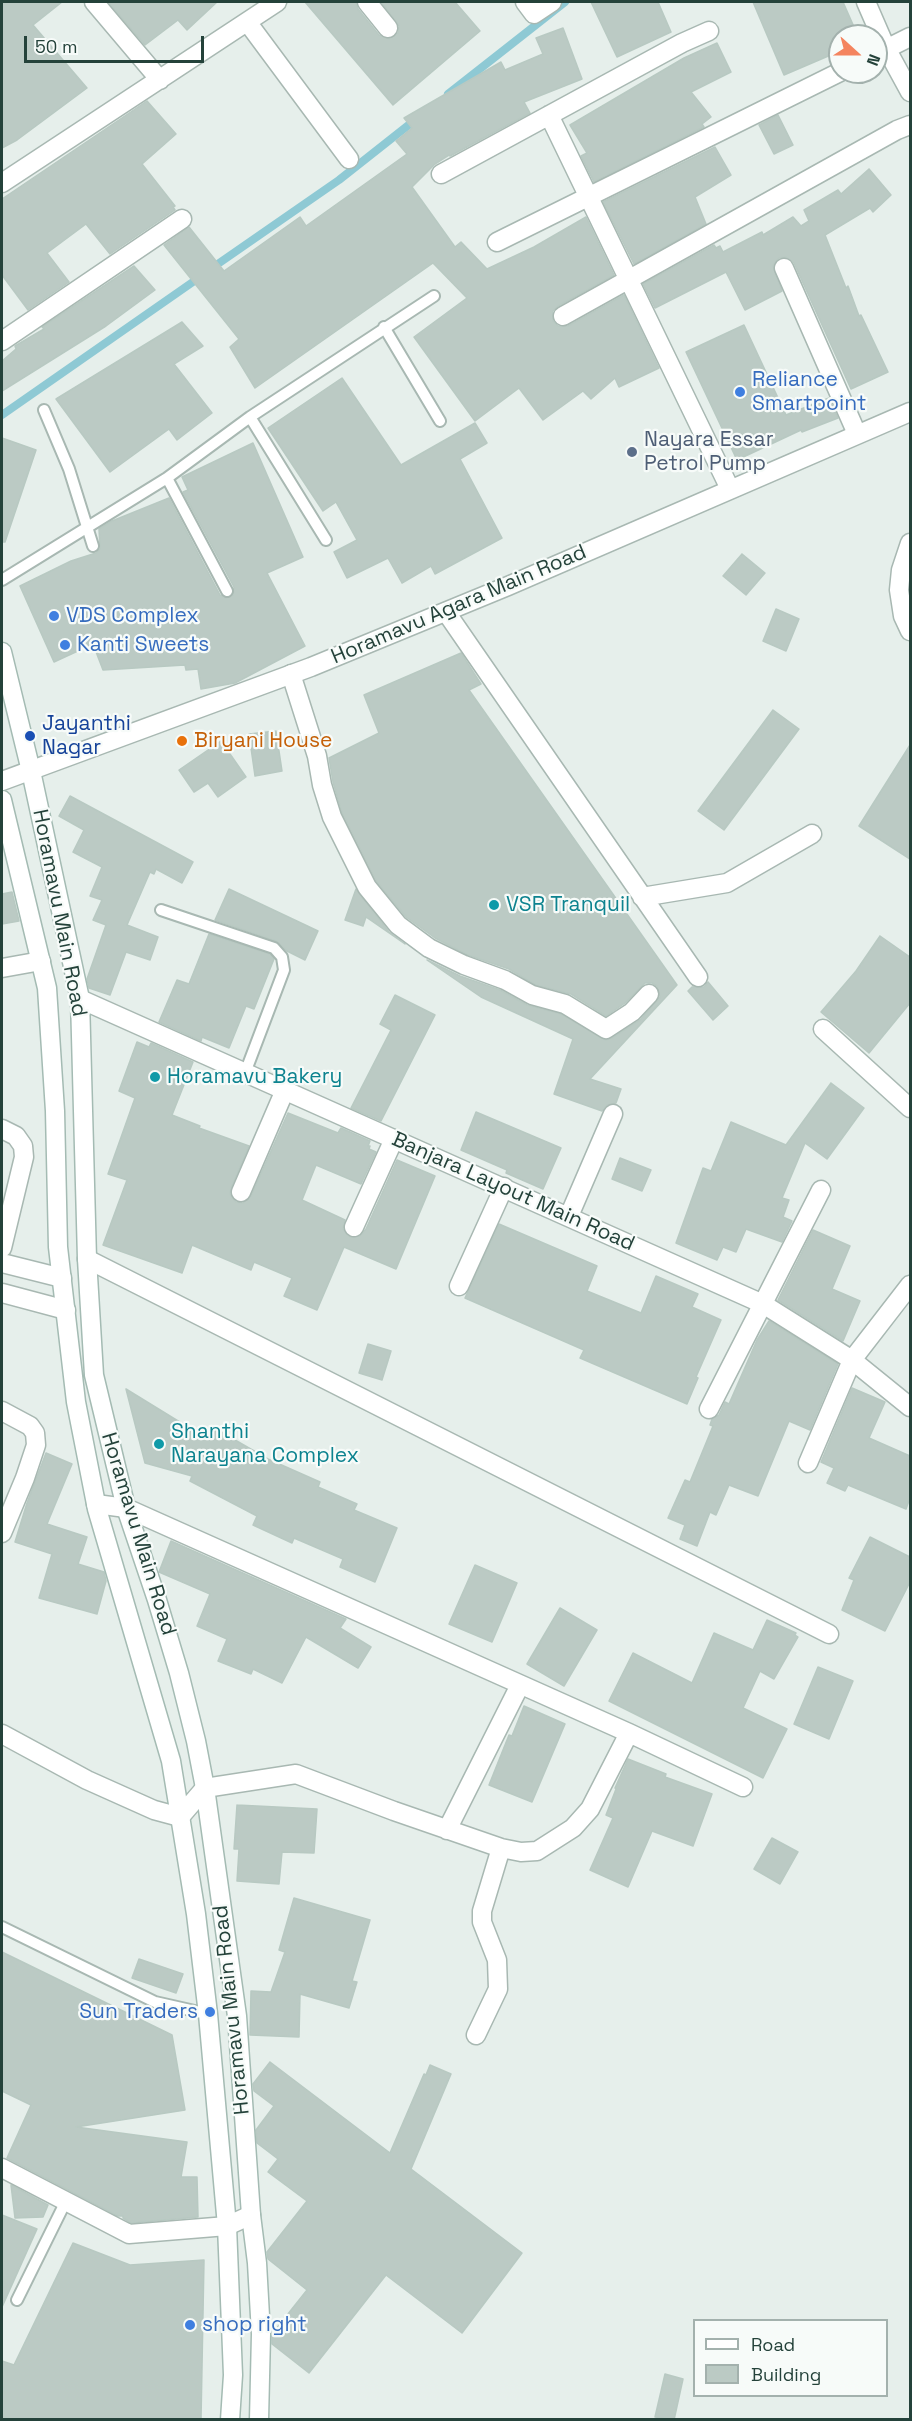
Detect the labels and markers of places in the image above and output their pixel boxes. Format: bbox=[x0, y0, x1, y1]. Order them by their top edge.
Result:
place label: Reliance Smartpoint bbox=[752, 367, 866, 417]
marker: Reliance Smartpoint bbox=[733, 385, 747, 399]
place label: Nayara Essar Petrol Pump bbox=[644, 427, 774, 477]
marker: Nayara Essar Petrol Pump bbox=[625, 445, 639, 459]
place label: VDS Complex bbox=[66, 603, 199, 629]
marker: VDS Complex bbox=[47, 609, 61, 623]
place label: Kanti Sweets bbox=[77, 632, 209, 658]
marker: Kanti Sweets bbox=[58, 638, 72, 652]
place label: Jayanthi Nagar bbox=[42, 711, 131, 761]
place label: Biryani House bbox=[194, 728, 332, 754]
marker: Jayanthi Nagar bbox=[23, 729, 37, 743]
marker: Biryani House bbox=[175, 734, 189, 748]
place label: VSR Tranquil bbox=[506, 892, 630, 918]
marker: VSR Tranquil bbox=[487, 898, 501, 912]
place label: Horamavu Bakery bbox=[167, 1064, 342, 1090]
marker: Horamavu Bakery bbox=[148, 1070, 162, 1084]
place label: Shanthi Narayana Complex bbox=[171, 1419, 359, 1469]
marker: Shanthi Narayana Complex bbox=[152, 1437, 166, 1451]
place label: Sun Traders bbox=[79, 1999, 198, 2025]
marker: Sun Traders bbox=[203, 2005, 217, 2019]
place label: shop right bbox=[202, 2312, 307, 2338]
marker: shop right bbox=[183, 2318, 197, 2332]

